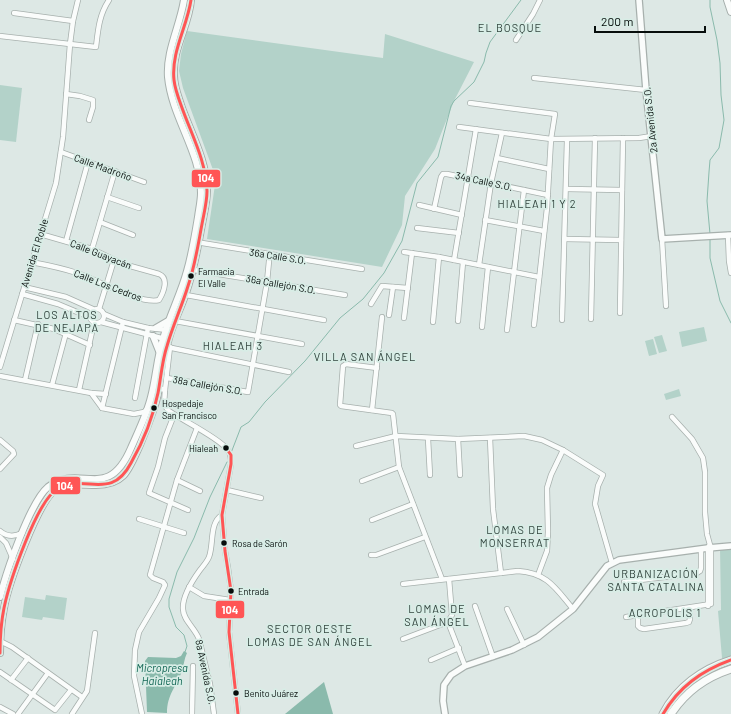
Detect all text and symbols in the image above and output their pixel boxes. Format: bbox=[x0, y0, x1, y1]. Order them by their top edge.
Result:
scale bar bbox=[595, 8, 705, 34]
text: 200 m bbox=[601, 14, 633, 28]
district label: EL BOSQUE bbox=[478, 21, 542, 34]
street label: 2a Avenida S.O. bbox=[641, 87, 659, 153]
street label: Calle Madroño bbox=[72, 151, 134, 183]
line badge: 104 bbox=[191, 169, 221, 188]
street label: 34a Calle S.O. bbox=[454, 169, 514, 193]
text: 104 bbox=[198, 171, 215, 184]
district label: HIALEAH 1 Y 2 bbox=[497, 197, 577, 210]
street label: Avenida El Roble bbox=[18, 217, 50, 289]
street label: Calle Guayacán bbox=[69, 237, 133, 271]
street label: 36a Calle S.O. bbox=[248, 246, 308, 266]
place label: Farmacia El Valle bbox=[198, 266, 234, 289]
street label: Calle Los Cedros bbox=[72, 267, 144, 304]
marker: Farmacia El Valle bbox=[186, 271, 196, 281]
street label: 36a Callejón S.O. bbox=[245, 272, 317, 296]
district label: LOS ALTOS DE NEJAPA bbox=[35, 308, 99, 334]
district label: HIALEAH 3 bbox=[203, 339, 263, 352]
district label: VILLA SAN ÁNGEL bbox=[314, 350, 416, 363]
street label: 38a Callejón S.O. bbox=[172, 373, 244, 397]
place label: Hospedaje San Francisco bbox=[162, 398, 217, 421]
marker: Hospedaje San Francisco bbox=[149, 403, 159, 413]
place label: Hialeah bbox=[189, 443, 218, 454]
marker: Hialeah bbox=[221, 443, 231, 453]
line badge: 104 bbox=[50, 476, 81, 495]
text: 104 bbox=[57, 479, 74, 492]
district label: LOMAS DE MONSERRAT bbox=[480, 523, 550, 549]
marker: Rosa de Sarón bbox=[219, 538, 229, 548]
place label: Rosa de Sarón bbox=[232, 538, 288, 549]
district label: URBANIZACIÓN SANTA CATALINA bbox=[607, 567, 705, 593]
marker: Entrada bbox=[226, 586, 236, 596]
place label: Entrada bbox=[238, 586, 269, 597]
line badge: 104 bbox=[215, 600, 245, 619]
district label: LOMAS DE SAN ÁNGEL bbox=[404, 602, 470, 628]
text: 104 bbox=[222, 603, 239, 616]
district label: ACROPOLIS 1 bbox=[629, 606, 701, 619]
district label: SECTOR OESTE LOMAS DE SAN ÁNGEL bbox=[247, 622, 373, 648]
street label: 8a Avenida S.O. bbox=[193, 638, 219, 706]
water label: Micropresa Haialeah bbox=[136, 661, 188, 687]
marker: Benito Juárez bbox=[231, 688, 241, 698]
place label: Benito Juárez bbox=[244, 688, 298, 699]

